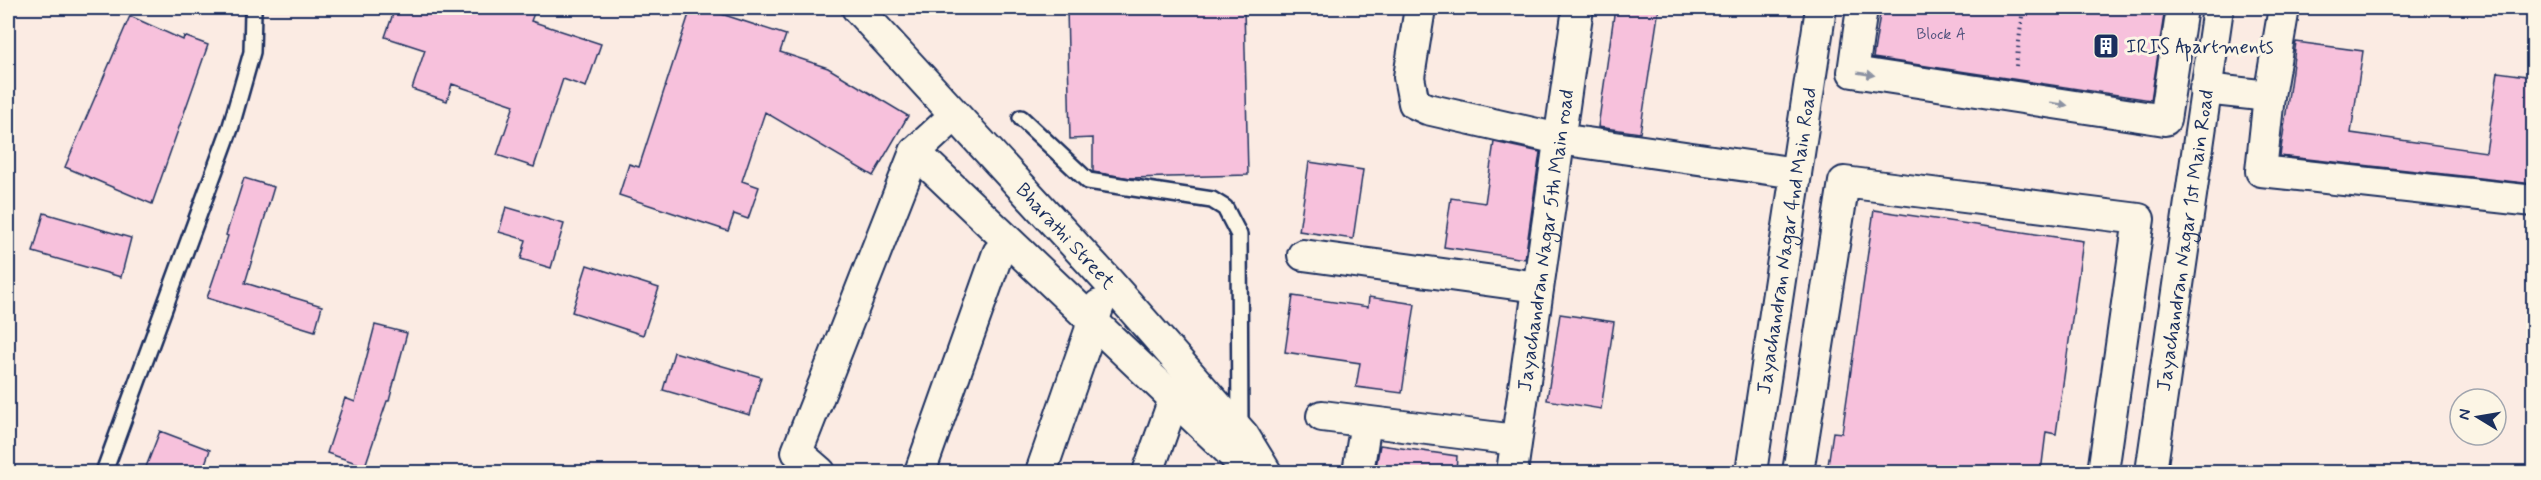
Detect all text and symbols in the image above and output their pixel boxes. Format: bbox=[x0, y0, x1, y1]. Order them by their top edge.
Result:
house number: Block A bbox=[1916, 24, 1966, 45]
building icon: IRIS Apartments bbox=[2091, 31, 2121, 61]
place label: IRIS Apartments bbox=[2126, 34, 2274, 62]
one-way arrow bbox=[1857, 70, 1876, 79]
street label: Jayachandran Nagar 4nd Main Road bbox=[1751, 85, 1824, 396]
street label: Jayachandran Nagar 5th Main road bbox=[1512, 88, 1581, 393]
street label: Jayachandran Nagar 1st Main Road bbox=[2151, 88, 2221, 393]
one-way arrow bbox=[2050, 99, 2069, 108]
street label: Bharathi Street bbox=[1009, 177, 1121, 296]
north arrow bbox=[2448, 387, 2508, 447]
text: N bbox=[2453, 407, 2476, 422]

